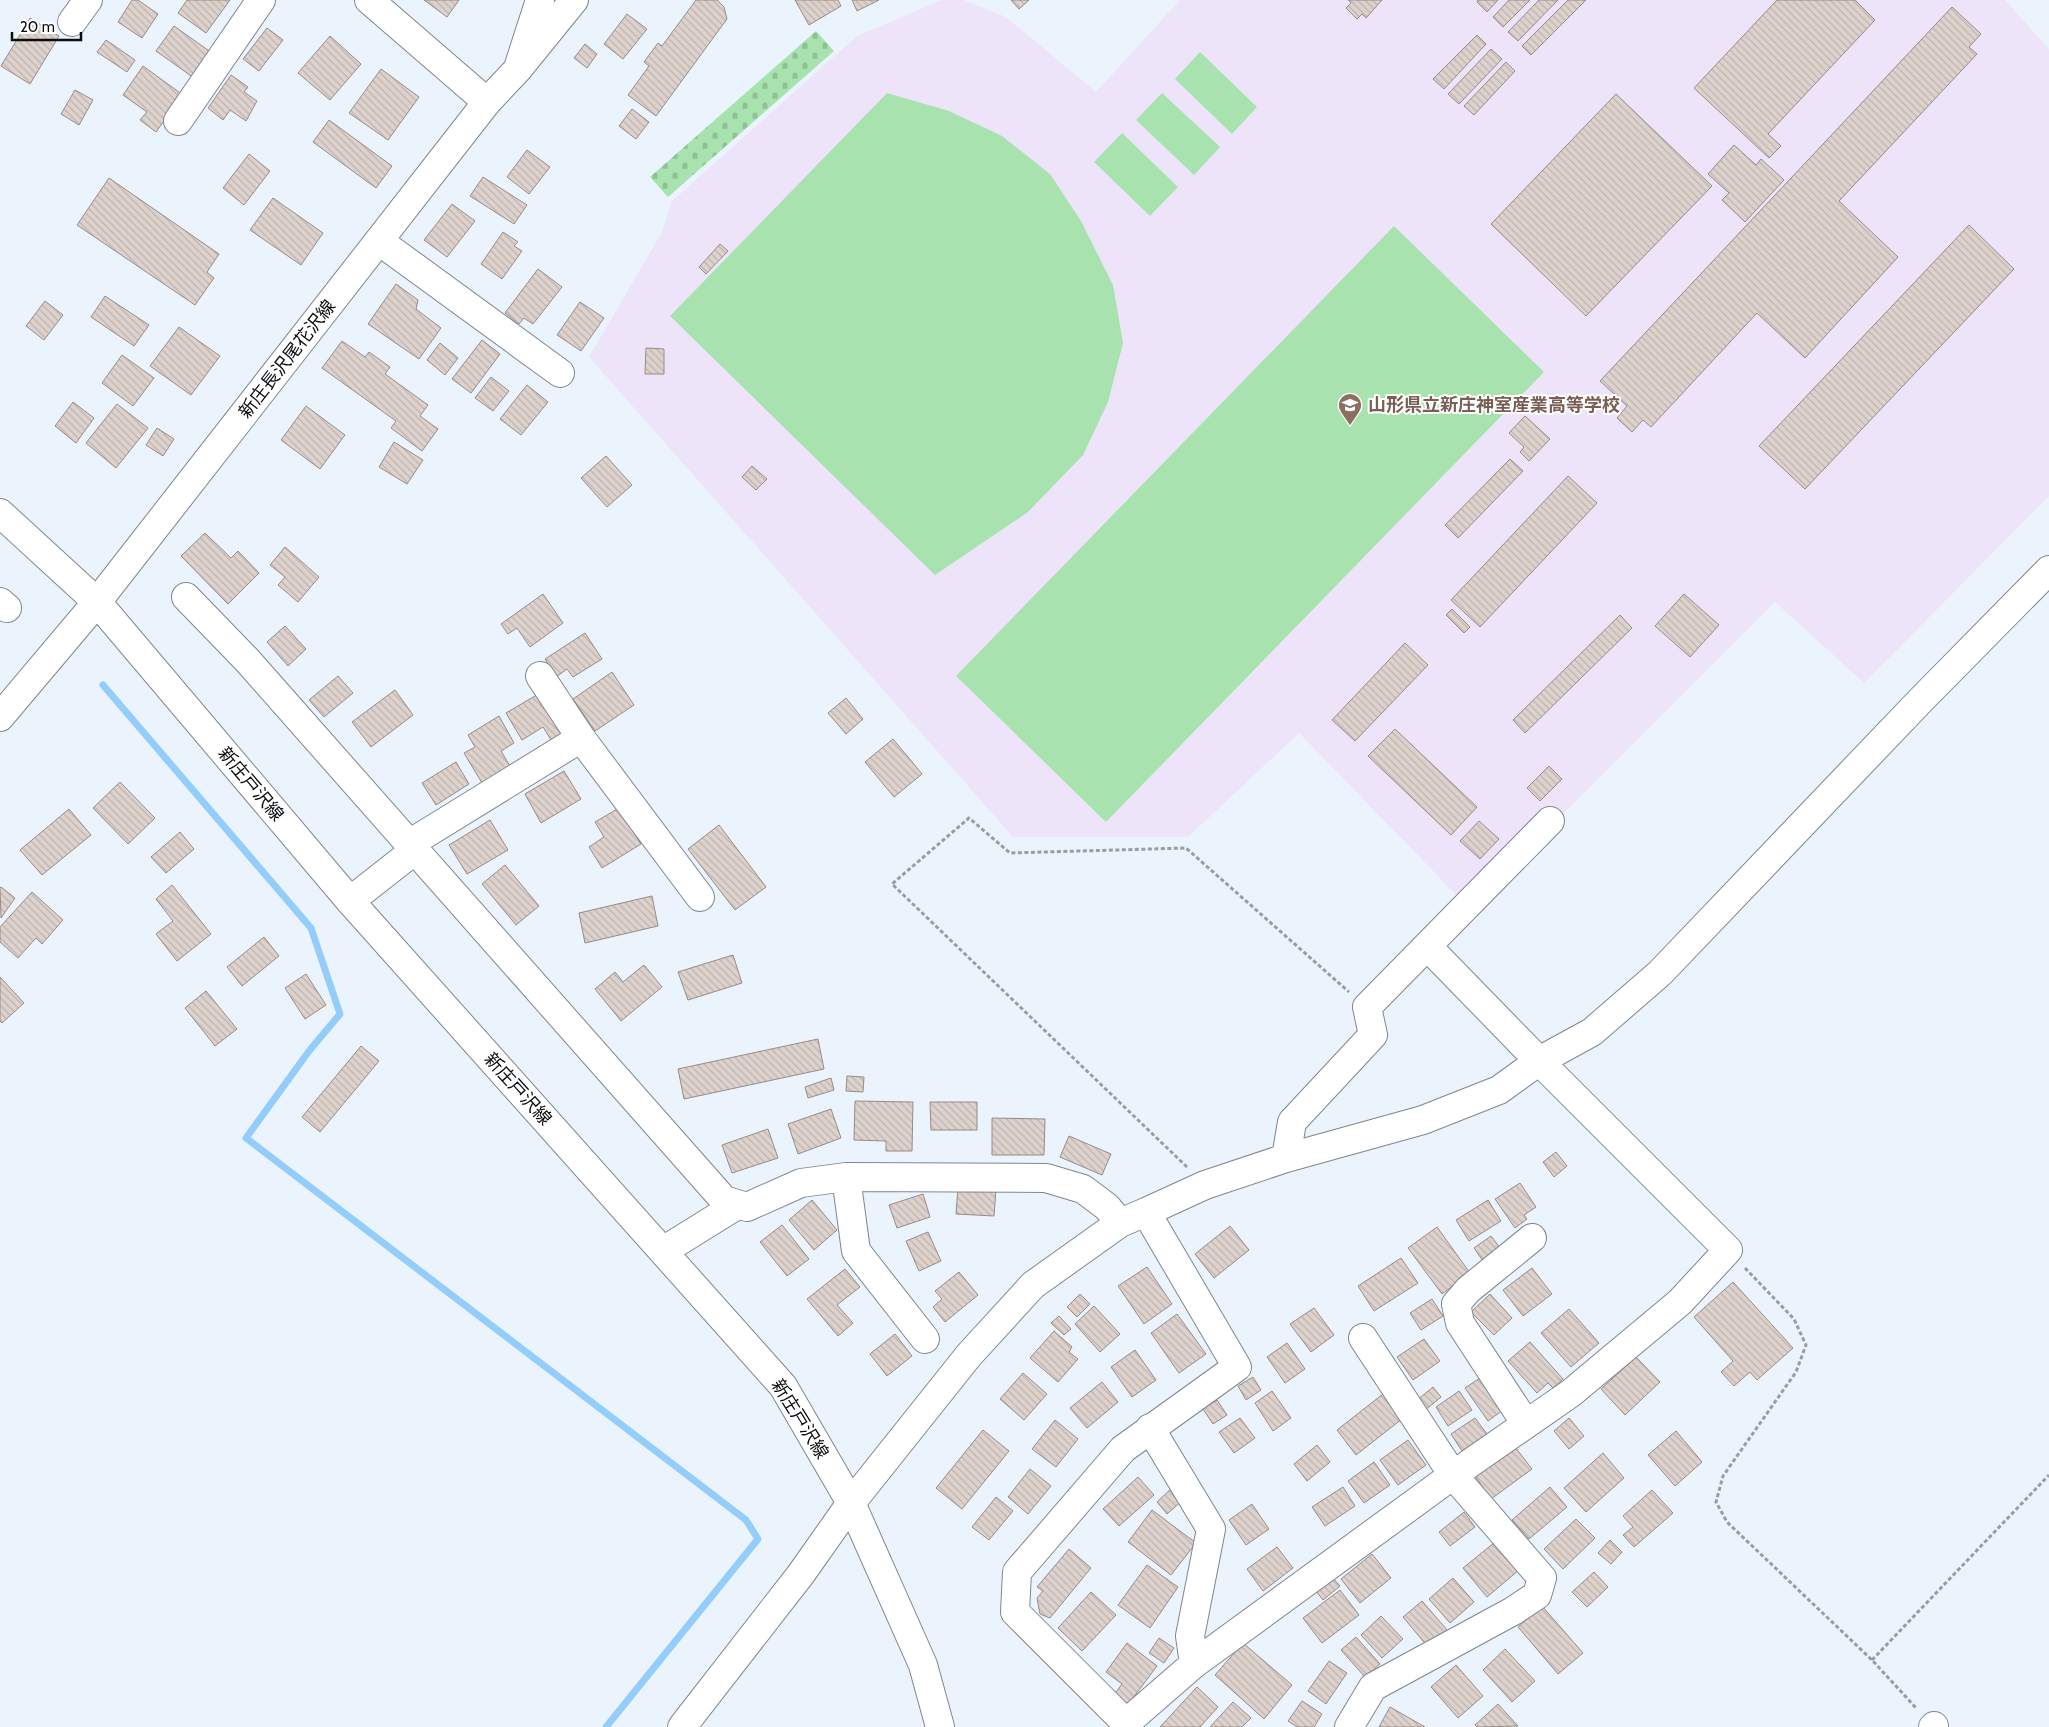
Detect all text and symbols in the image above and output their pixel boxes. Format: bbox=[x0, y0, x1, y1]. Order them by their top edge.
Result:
scale bar bbox=[12, 10, 81, 42]
text: 20 m bbox=[20, 18, 55, 36]
street label: 新庄長沢尾花沢線 bbox=[234, 295, 340, 423]
school or university icon: 山形県立新庄神室産業高等学校 bbox=[1337, 392, 1363, 426]
place label: 山形県立新庄神室産業高等学校 bbox=[1368, 394, 1620, 416]
street label: 新庄戸沢線 bbox=[214, 742, 288, 826]
street label: 新庄戸沢線 bbox=[480, 1048, 556, 1130]
street label: 新庄戸沢線 bbox=[767, 1375, 833, 1463]

